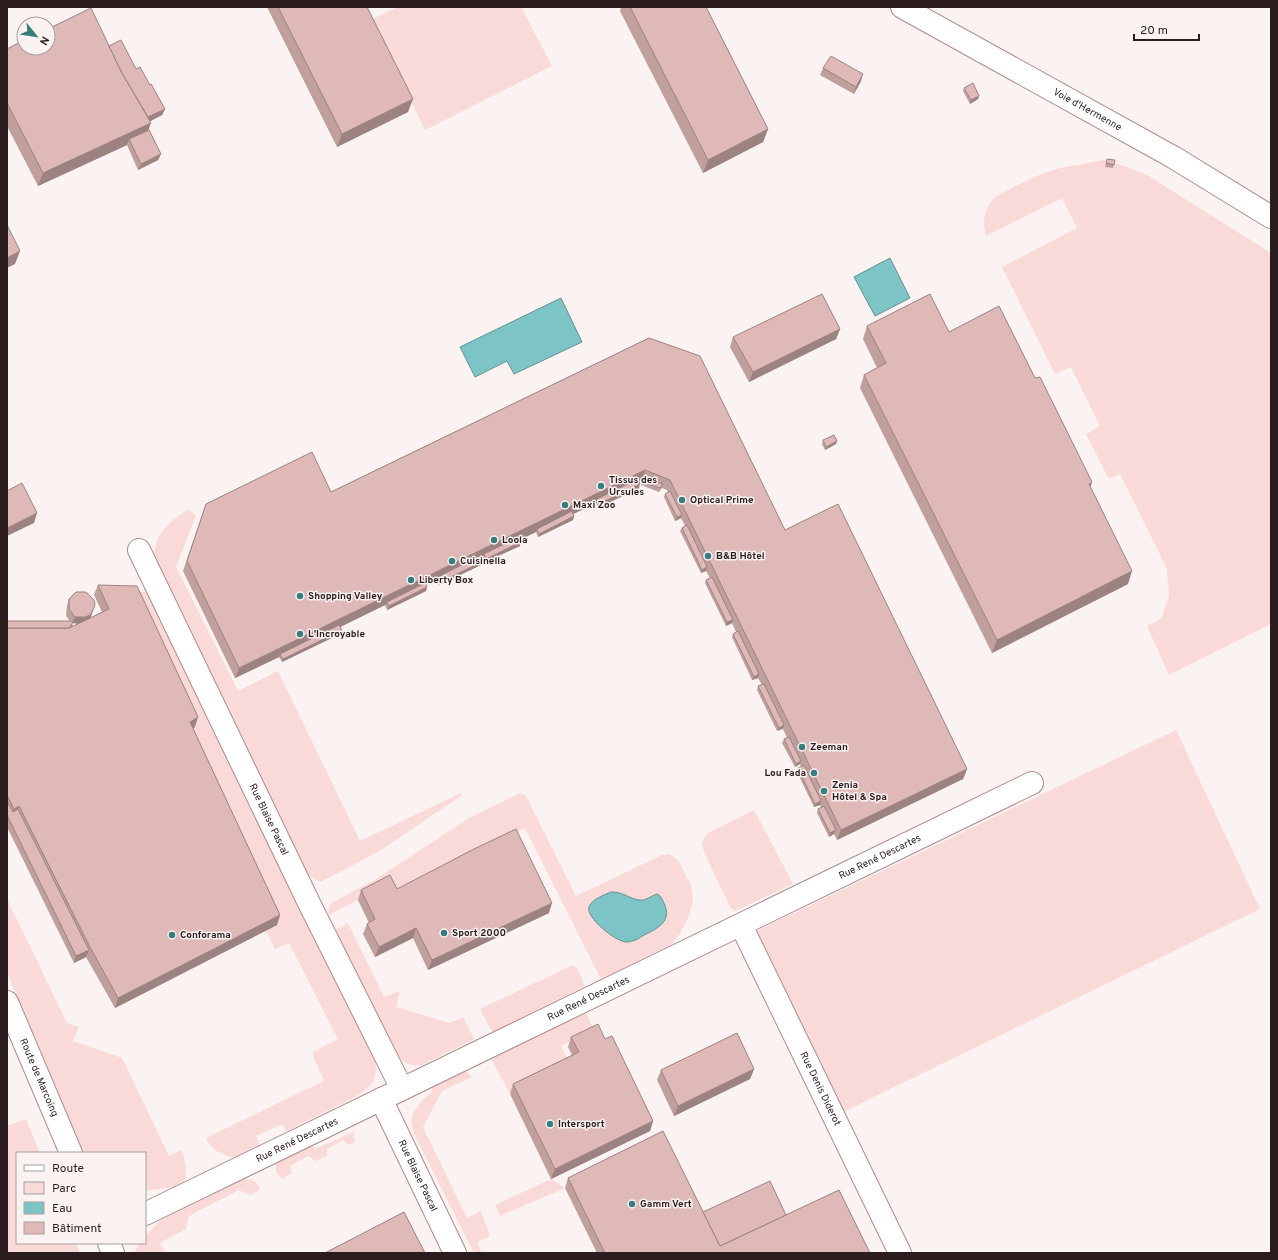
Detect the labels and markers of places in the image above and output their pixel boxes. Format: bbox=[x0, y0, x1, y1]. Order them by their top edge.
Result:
place label: Tissus des Ursules bbox=[609, 474, 657, 499]
marker: Tissus des Ursules bbox=[596, 481, 606, 491]
place label: Optical Prime bbox=[690, 494, 754, 507]
marker: Optical Prime bbox=[677, 495, 687, 505]
place label: Maxi Zoo bbox=[573, 499, 616, 512]
marker: Maxi Zoo bbox=[560, 500, 570, 510]
place label: Loola bbox=[502, 534, 528, 547]
marker: Loola bbox=[489, 535, 499, 545]
place label: B&B Hôtel bbox=[716, 550, 765, 563]
marker: B&B Hôtel bbox=[703, 551, 713, 561]
place label: Cuisinella bbox=[460, 555, 506, 568]
marker: Cuisinella bbox=[447, 556, 457, 566]
place label: Liberty Box bbox=[419, 574, 473, 587]
marker: Liberty Box bbox=[406, 575, 416, 585]
place label: Shopping Valley bbox=[308, 590, 383, 603]
marker: Shopping Valley bbox=[295, 591, 305, 601]
place label: L'Incroyable bbox=[308, 628, 366, 641]
marker: L'Incroyable bbox=[295, 629, 305, 639]
place label: Zeeman bbox=[810, 741, 848, 754]
marker: Zeeman bbox=[797, 742, 807, 752]
place label: Lou Fada bbox=[764, 767, 806, 780]
marker: Lou Fada bbox=[809, 768, 819, 778]
place label: Zenia Hôtel & Spa bbox=[832, 779, 887, 804]
marker: Zenia Hôtel & Spa bbox=[819, 786, 829, 796]
place label: Sport 2000 bbox=[452, 927, 506, 940]
marker: Sport 2000 bbox=[439, 928, 449, 938]
place label: Conforama bbox=[180, 929, 231, 942]
marker: Conforama bbox=[167, 930, 177, 940]
place label: Intersport bbox=[558, 1118, 605, 1131]
marker: Intersport bbox=[545, 1119, 555, 1129]
place label: Gamm Vert bbox=[640, 1198, 692, 1211]
marker: Gamm Vert bbox=[627, 1199, 637, 1209]

